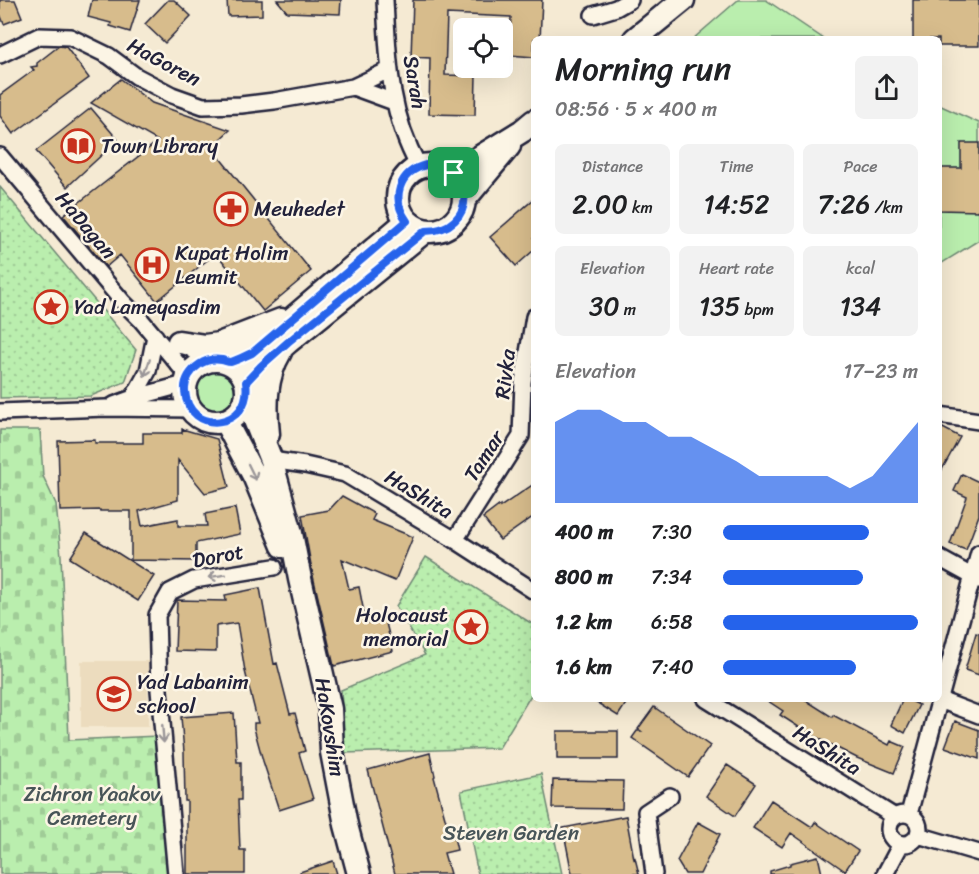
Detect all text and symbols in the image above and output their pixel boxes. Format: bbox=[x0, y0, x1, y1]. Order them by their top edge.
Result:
map controls bbox=[453, 18, 513, 78]
button: locate bbox=[453, 18, 513, 78]
street label: HaGoren bbox=[120, 27, 208, 97]
text: Morning run bbox=[555, 40, 731, 98]
street label: Sarah bbox=[392, 52, 438, 112]
button: share bbox=[855, 56, 918, 119]
text: 08:56 · 5 × 400 m bbox=[555, 92, 717, 127]
place label: Town Library bbox=[101, 127, 218, 165]
library icon: Town Library bbox=[60, 128, 96, 164]
pin bbox=[428, 147, 479, 198]
text: Distance bbox=[582, 152, 643, 181]
text: Time bbox=[720, 152, 753, 181]
text: Pace bbox=[844, 152, 877, 181]
icon: arrive bbox=[437, 156, 470, 189]
text: 2.00 bbox=[572, 181, 628, 227]
text: 14:52 bbox=[703, 181, 770, 227]
text: 7:26 bbox=[818, 181, 870, 227]
street label: HaDagan bbox=[45, 182, 127, 268]
place label: Meuhedet bbox=[254, 190, 346, 228]
pharmacy icon: Meuhedet bbox=[213, 191, 249, 227]
text: km bbox=[628, 193, 653, 222]
text: /km bbox=[870, 193, 903, 222]
place label: Kupat Holim Leumit bbox=[175, 234, 288, 296]
hospital icon: Kupat Holim Leumit bbox=[134, 247, 170, 283]
text: Elevation bbox=[580, 254, 645, 283]
text: Heart rate bbox=[699, 254, 774, 283]
text: kcal bbox=[846, 254, 875, 283]
text: 30 bbox=[589, 283, 620, 329]
text: 135 bbox=[699, 283, 740, 329]
text: 134 bbox=[840, 283, 881, 329]
place label: Yad Lameyasdim bbox=[74, 288, 221, 326]
place icon: Yad Lameyasdim bbox=[33, 289, 69, 325]
text: m bbox=[620, 295, 636, 324]
text: bpm bbox=[740, 295, 774, 324]
street label: Rivka bbox=[483, 346, 527, 401]
text: Elevation bbox=[555, 354, 636, 389]
text: 17–23 m bbox=[844, 354, 918, 389]
one-way arrow bbox=[141, 358, 152, 377]
street label: Tamar bbox=[453, 421, 516, 490]
street label: HaShita bbox=[377, 458, 461, 530]
one-way arrow bbox=[247, 463, 259, 481]
text: 400 m bbox=[555, 515, 613, 550]
text: 7:30 bbox=[651, 515, 692, 550]
street label: Dorot bbox=[189, 532, 247, 580]
text: 800 m bbox=[555, 560, 613, 595]
text: 7:34 bbox=[651, 560, 692, 595]
one-way arrow bbox=[207, 571, 227, 582]
place label: Holocaust memorial bbox=[356, 596, 449, 658]
text: 1.2 km bbox=[555, 605, 612, 640]
text: 6:58 bbox=[651, 605, 693, 640]
place icon: Holocaust memorial bbox=[453, 609, 489, 645]
text: 1.6 km bbox=[555, 650, 612, 685]
text: 7:40 bbox=[651, 650, 694, 685]
place label: Yad Labanim school bbox=[136, 663, 249, 725]
street label: HaKovshim bbox=[303, 675, 357, 779]
school or university icon: Yad Labanim school bbox=[96, 676, 132, 712]
street label: HaShita bbox=[785, 714, 869, 786]
one-way arrow bbox=[158, 723, 169, 743]
park label: Zichron Yaakov Cemetery bbox=[24, 775, 162, 837]
park label: Steven Garden bbox=[443, 814, 579, 852]

